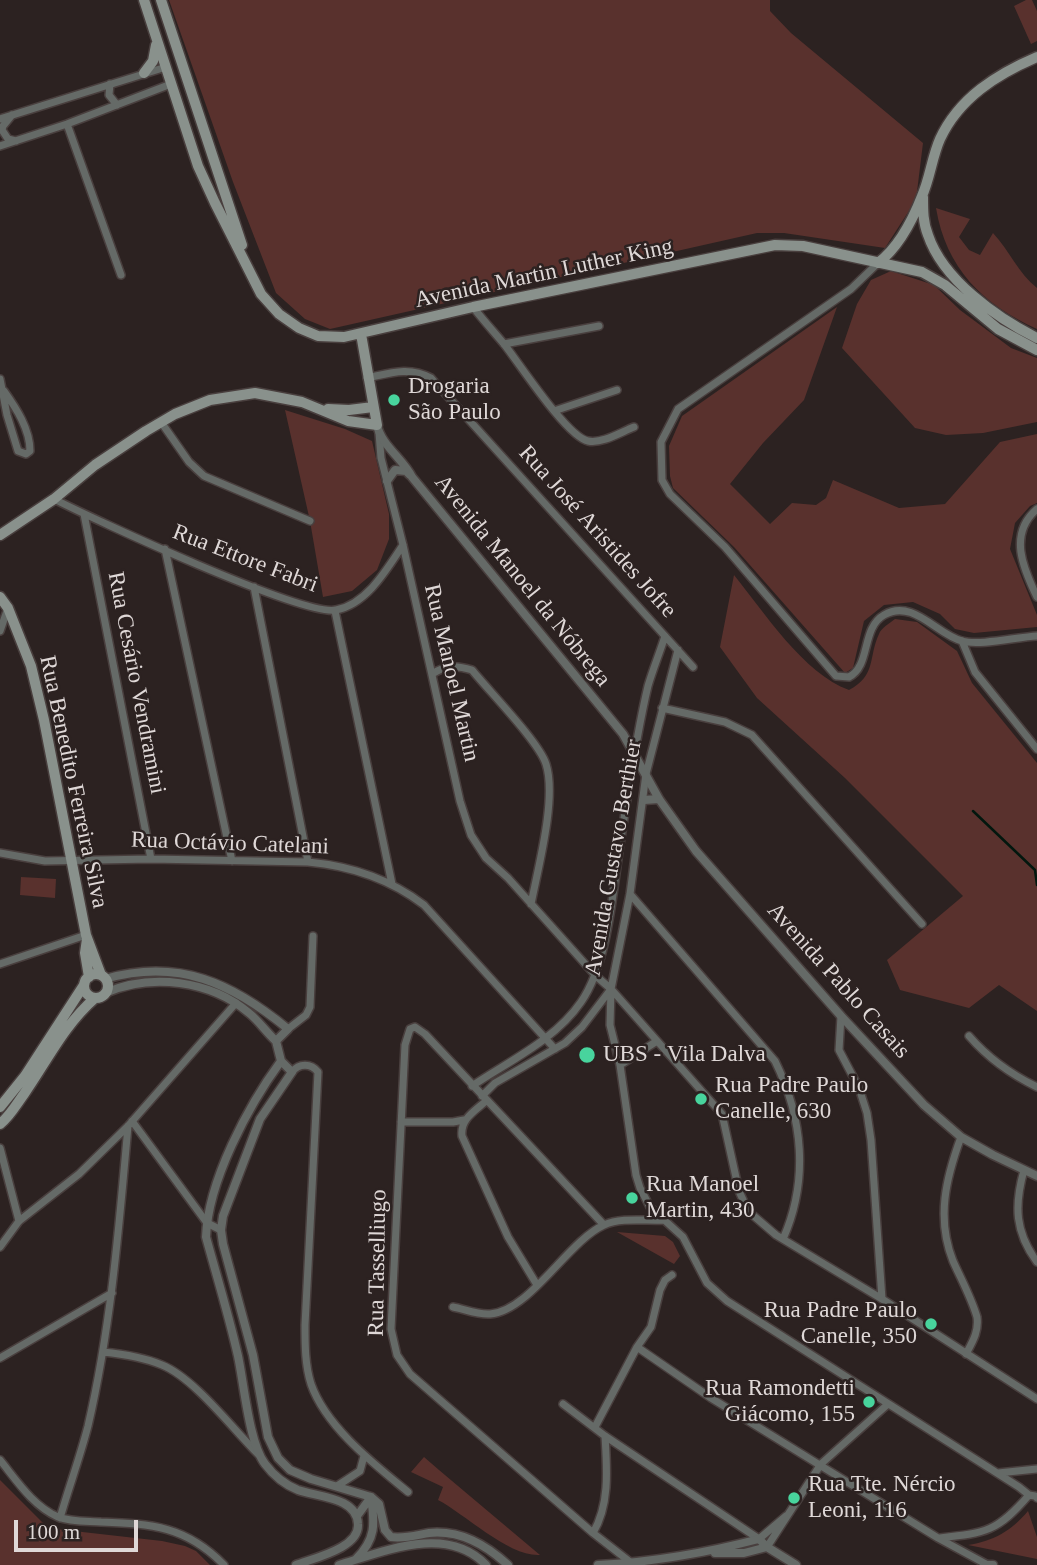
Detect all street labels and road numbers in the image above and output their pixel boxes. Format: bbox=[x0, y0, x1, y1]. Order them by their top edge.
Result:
street label: Avenida Martin Luther King bbox=[412, 233, 676, 315]
street label: Rua José Aristides Jofre bbox=[512, 440, 682, 624]
street label: Avenida Manoel da Nóbrega bbox=[428, 469, 616, 693]
street label: Rua Ettore Fabri bbox=[168, 519, 322, 599]
street label: Rua Cesário Vendramini bbox=[101, 569, 171, 797]
street label: Rua Manoel Martin bbox=[417, 582, 485, 764]
street label: Rua Benedito Ferreira Silva bbox=[33, 653, 113, 911]
street label: Avenida Gustavo Berthier bbox=[580, 738, 648, 978]
street label: Rua Octávio Catelani bbox=[131, 827, 329, 861]
street label: Avenida Pablo Casais bbox=[761, 897, 915, 1065]
street label: Rua Tasselliugo bbox=[363, 1189, 393, 1337]

